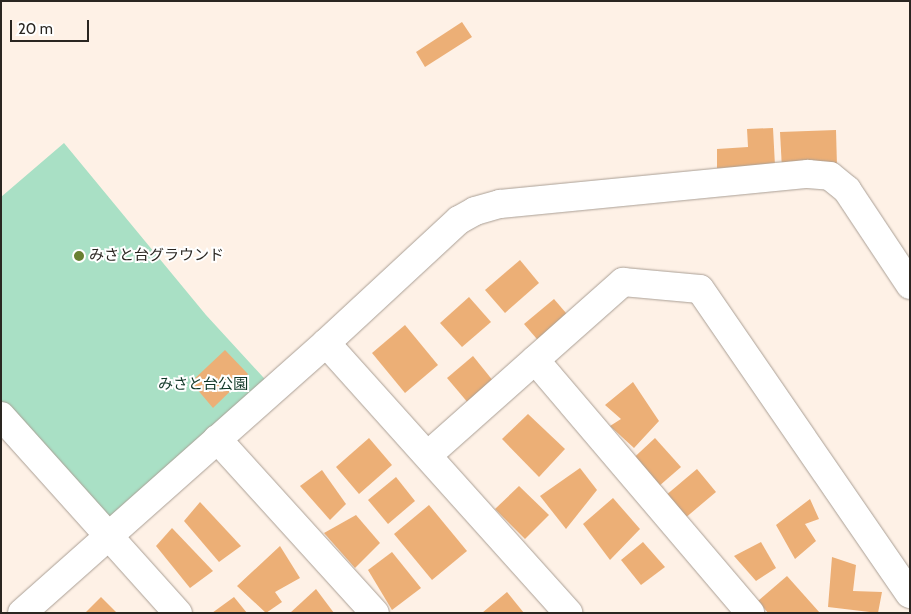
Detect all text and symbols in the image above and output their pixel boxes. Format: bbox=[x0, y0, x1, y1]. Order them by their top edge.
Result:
scale bar bbox=[12, 10, 91, 42]
text: 20 m bbox=[18, 20, 53, 38]
place label: みさと台グラウンド bbox=[89, 247, 224, 265]
marker: みさと台グラウンド bbox=[73, 250, 85, 262]
park label: みさと台公園 bbox=[158, 376, 248, 394]

